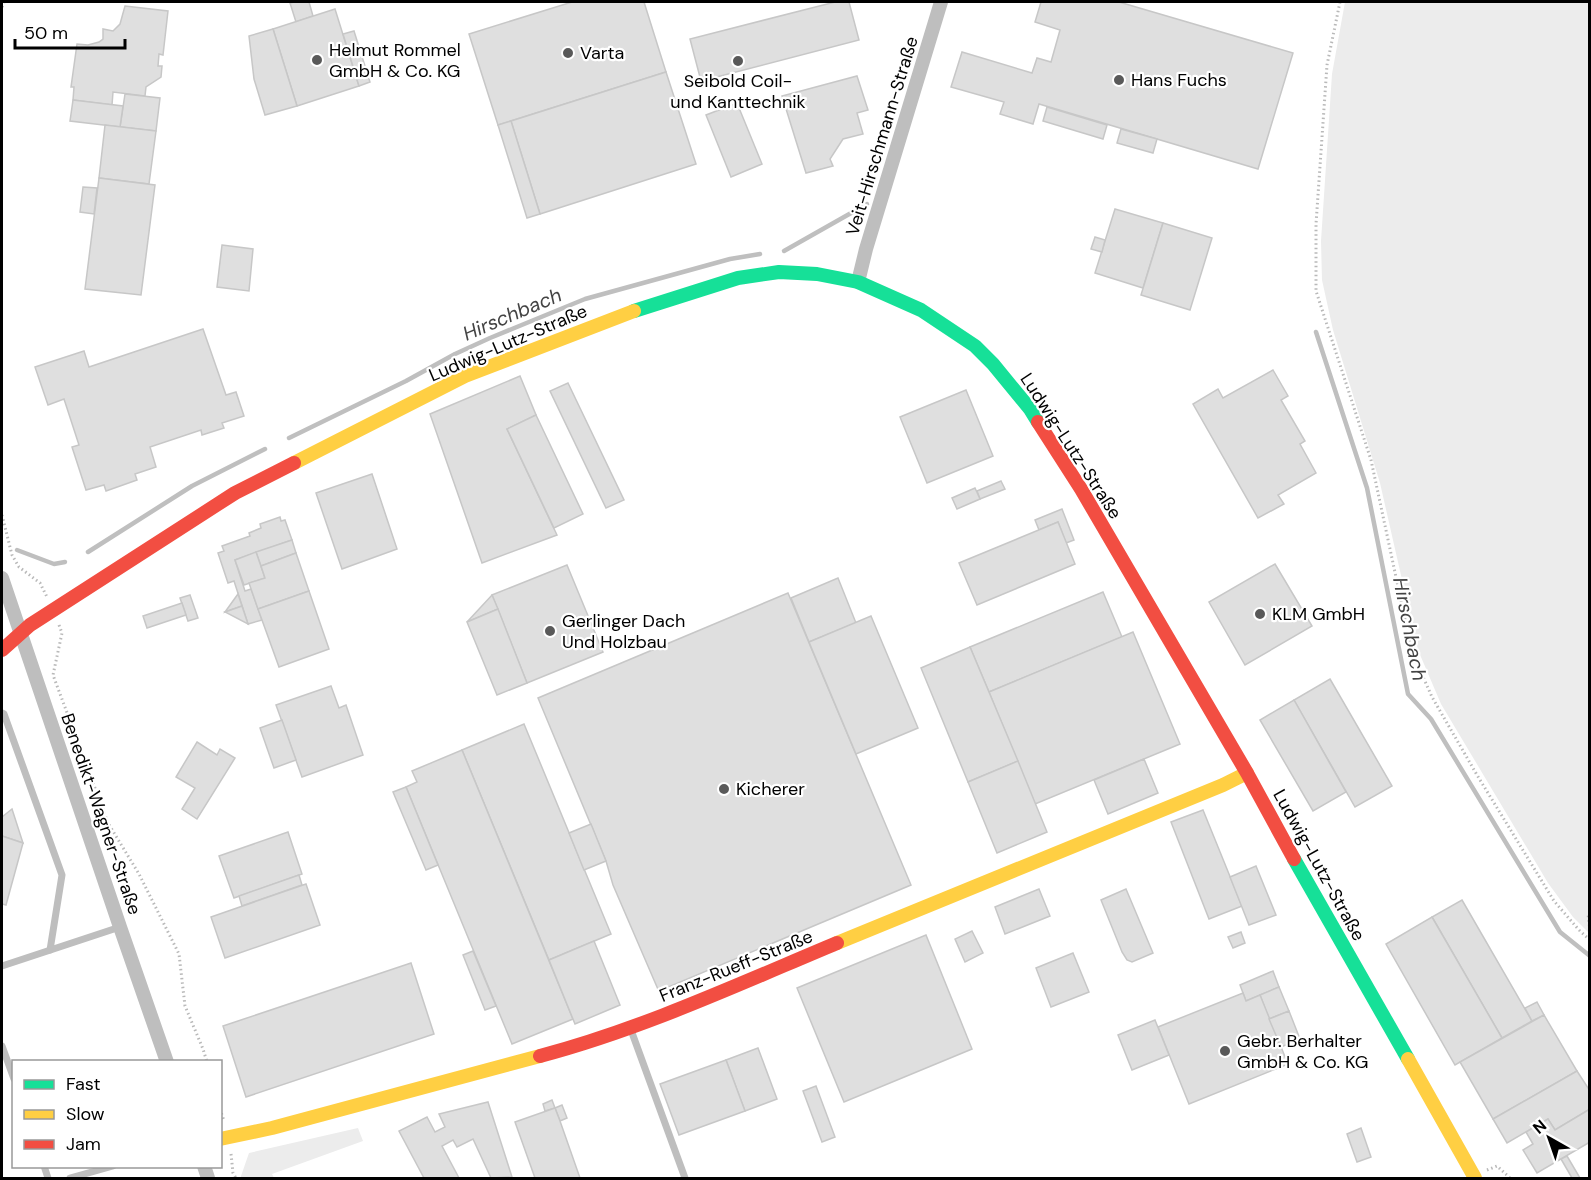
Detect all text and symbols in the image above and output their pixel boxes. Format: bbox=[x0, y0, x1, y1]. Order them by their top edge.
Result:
scale bar bbox=[15, 12, 124, 50]
text: 50 m bbox=[24, 21, 68, 45]
street label: Veit-Hirschmann-Straße bbox=[840, 33, 924, 239]
place label: Helmut Rommel GmbH & Co. KG bbox=[329, 38, 461, 83]
place label: Varta bbox=[580, 41, 624, 65]
marker: Varta bbox=[561, 46, 575, 60]
marker: Helmut Rommel GmbH & Co. KG bbox=[310, 53, 324, 67]
marker: Seibold Coil- und Kanttechnik bbox=[731, 54, 745, 68]
place label: Hans Fuchs bbox=[1131, 68, 1227, 92]
place label: Seibold Coil- und Kanttechnik bbox=[670, 69, 806, 114]
marker: Hans Fuchs bbox=[1112, 73, 1126, 87]
water label: Hirschbach bbox=[459, 282, 565, 346]
street label: Ludwig-Lutz-Straße bbox=[425, 299, 591, 387]
street label: Ludwig-Lutz-Straße bbox=[1015, 368, 1127, 524]
water label: Hirschbach bbox=[1387, 575, 1433, 683]
place label: KLM GmbH bbox=[1272, 602, 1365, 626]
marker: KLM GmbH bbox=[1253, 607, 1267, 621]
place label: Gerlinger Dach Und Holzbau bbox=[562, 609, 685, 654]
marker: Gerlinger Dach Und Holzbau bbox=[543, 624, 557, 638]
street label: Benedikt-Wagner-Straße bbox=[55, 710, 147, 918]
place label: Kicherer bbox=[736, 777, 805, 801]
marker: Kicherer bbox=[717, 782, 731, 796]
street label: Ludwig-Lutz-Straße bbox=[1267, 785, 1371, 945]
street label: Franz-Rueff-Straße bbox=[656, 924, 816, 1008]
place label: Gebr. Berhalter GmbH & Co. KG bbox=[1237, 1029, 1368, 1074]
marker: Gebr. Berhalter GmbH & Co. KG bbox=[1218, 1044, 1232, 1058]
legend bbox=[12, 1060, 222, 1168]
text: Fast bbox=[66, 1072, 101, 1096]
text: Slow bbox=[66, 1102, 105, 1126]
north arrow bbox=[1519, 1108, 1579, 1168]
text: N bbox=[1528, 1115, 1551, 1139]
text: Jam bbox=[66, 1132, 101, 1156]

